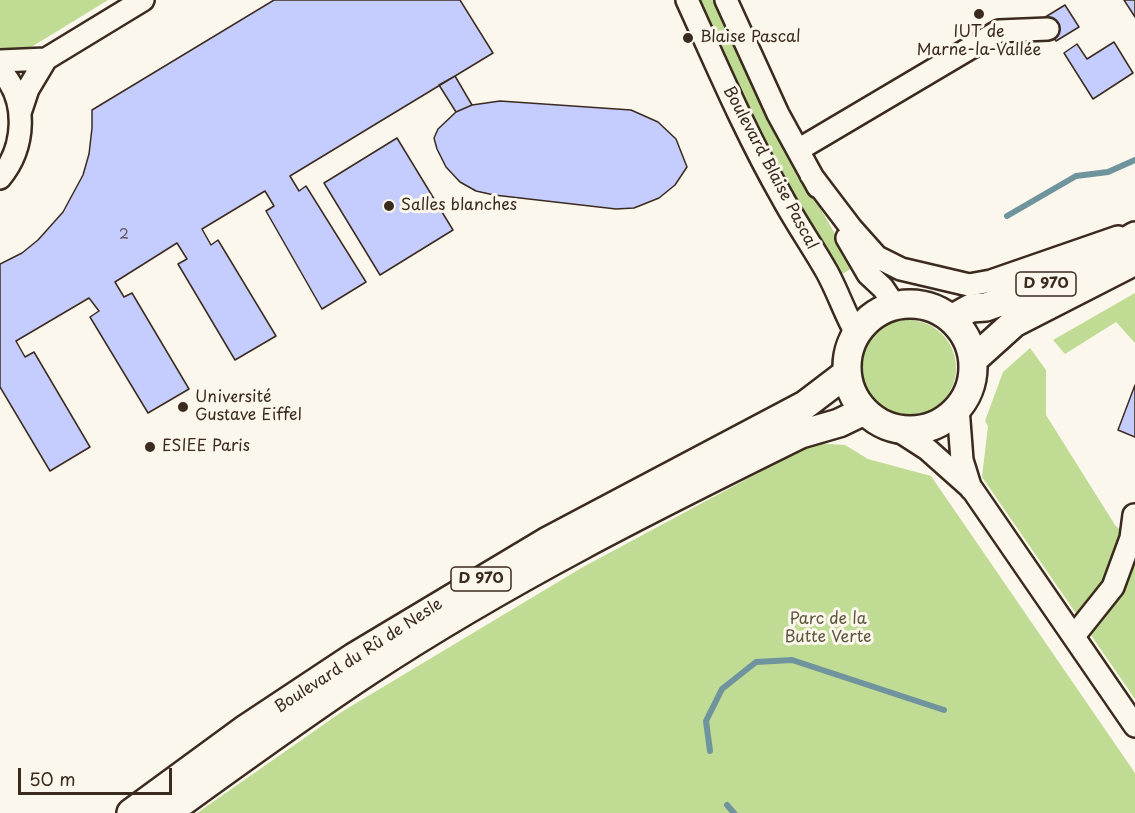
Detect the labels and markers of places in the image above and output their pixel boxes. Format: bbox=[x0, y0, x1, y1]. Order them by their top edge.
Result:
marker: IUT de Marne-la-Vallée bbox=[972, 7, 986, 21]
place label: IUT de Marne-la-Vallée bbox=[917, 23, 1041, 61]
place label: Blaise Pascal bbox=[700, 28, 801, 48]
marker: Blaise Pascal bbox=[681, 31, 695, 45]
place label: Salles blanches bbox=[401, 196, 517, 216]
marker: Salles blanches bbox=[382, 199, 396, 213]
place label: Université Gustave Eiffel bbox=[195, 388, 302, 426]
marker: Université Gustave Eiffel bbox=[176, 400, 190, 414]
place label: ESIEE Paris bbox=[162, 437, 250, 457]
marker: ESIEE Paris bbox=[143, 440, 157, 454]

